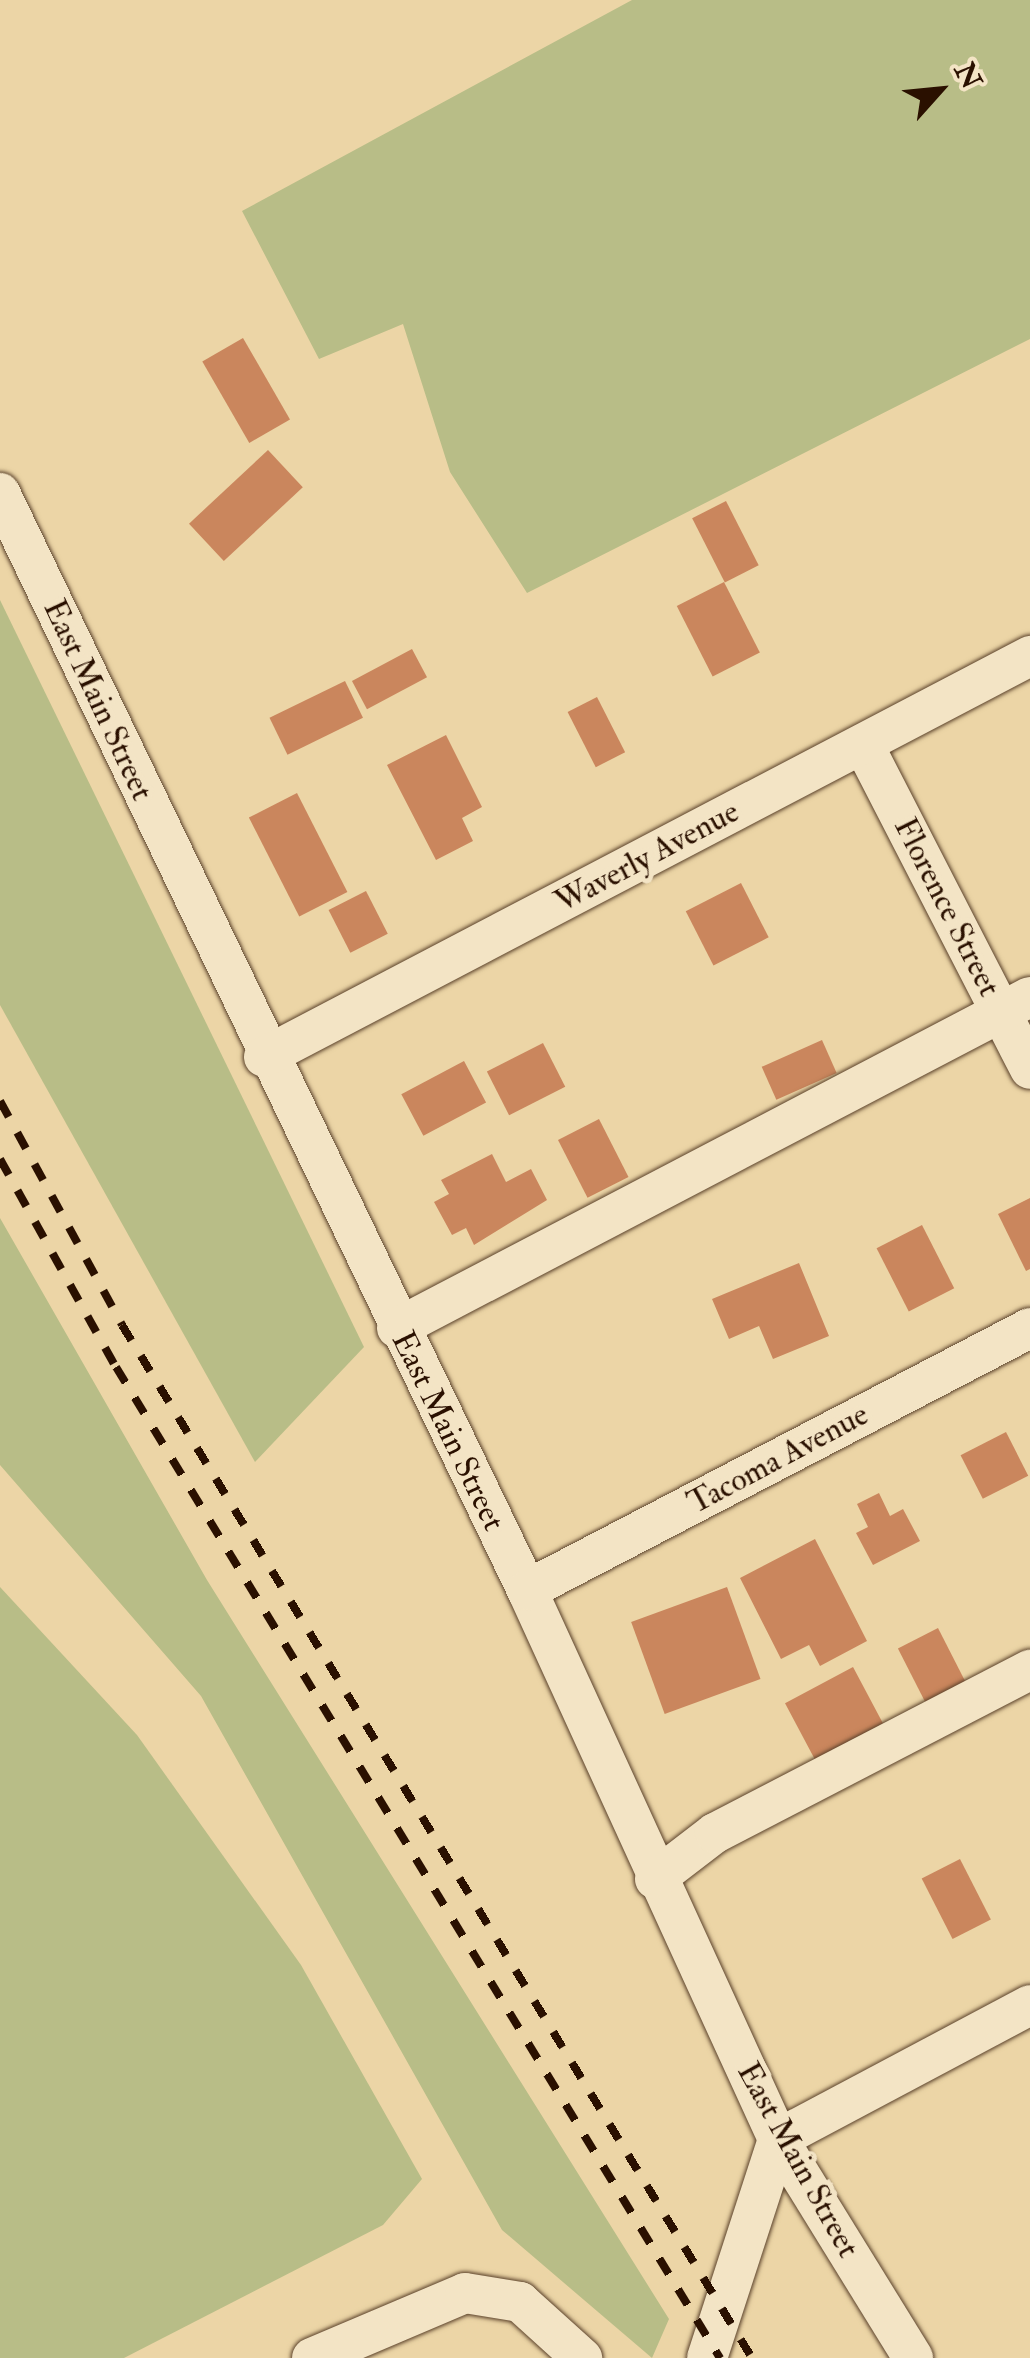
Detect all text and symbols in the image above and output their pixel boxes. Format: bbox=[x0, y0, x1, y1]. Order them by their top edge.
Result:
north arrow bbox=[890, 40, 990, 140]
text: N bbox=[946, 57, 988, 95]
street label: East Main Street bbox=[35, 594, 161, 806]
street label: Waverly Avenue bbox=[549, 792, 745, 922]
street label: Florence Street bbox=[886, 811, 1008, 1003]
street label: East Main Street bbox=[383, 1325, 513, 1537]
street label: Tacoma Avenue bbox=[681, 1395, 875, 1523]
street label: East Main Street bbox=[729, 2056, 867, 2264]

